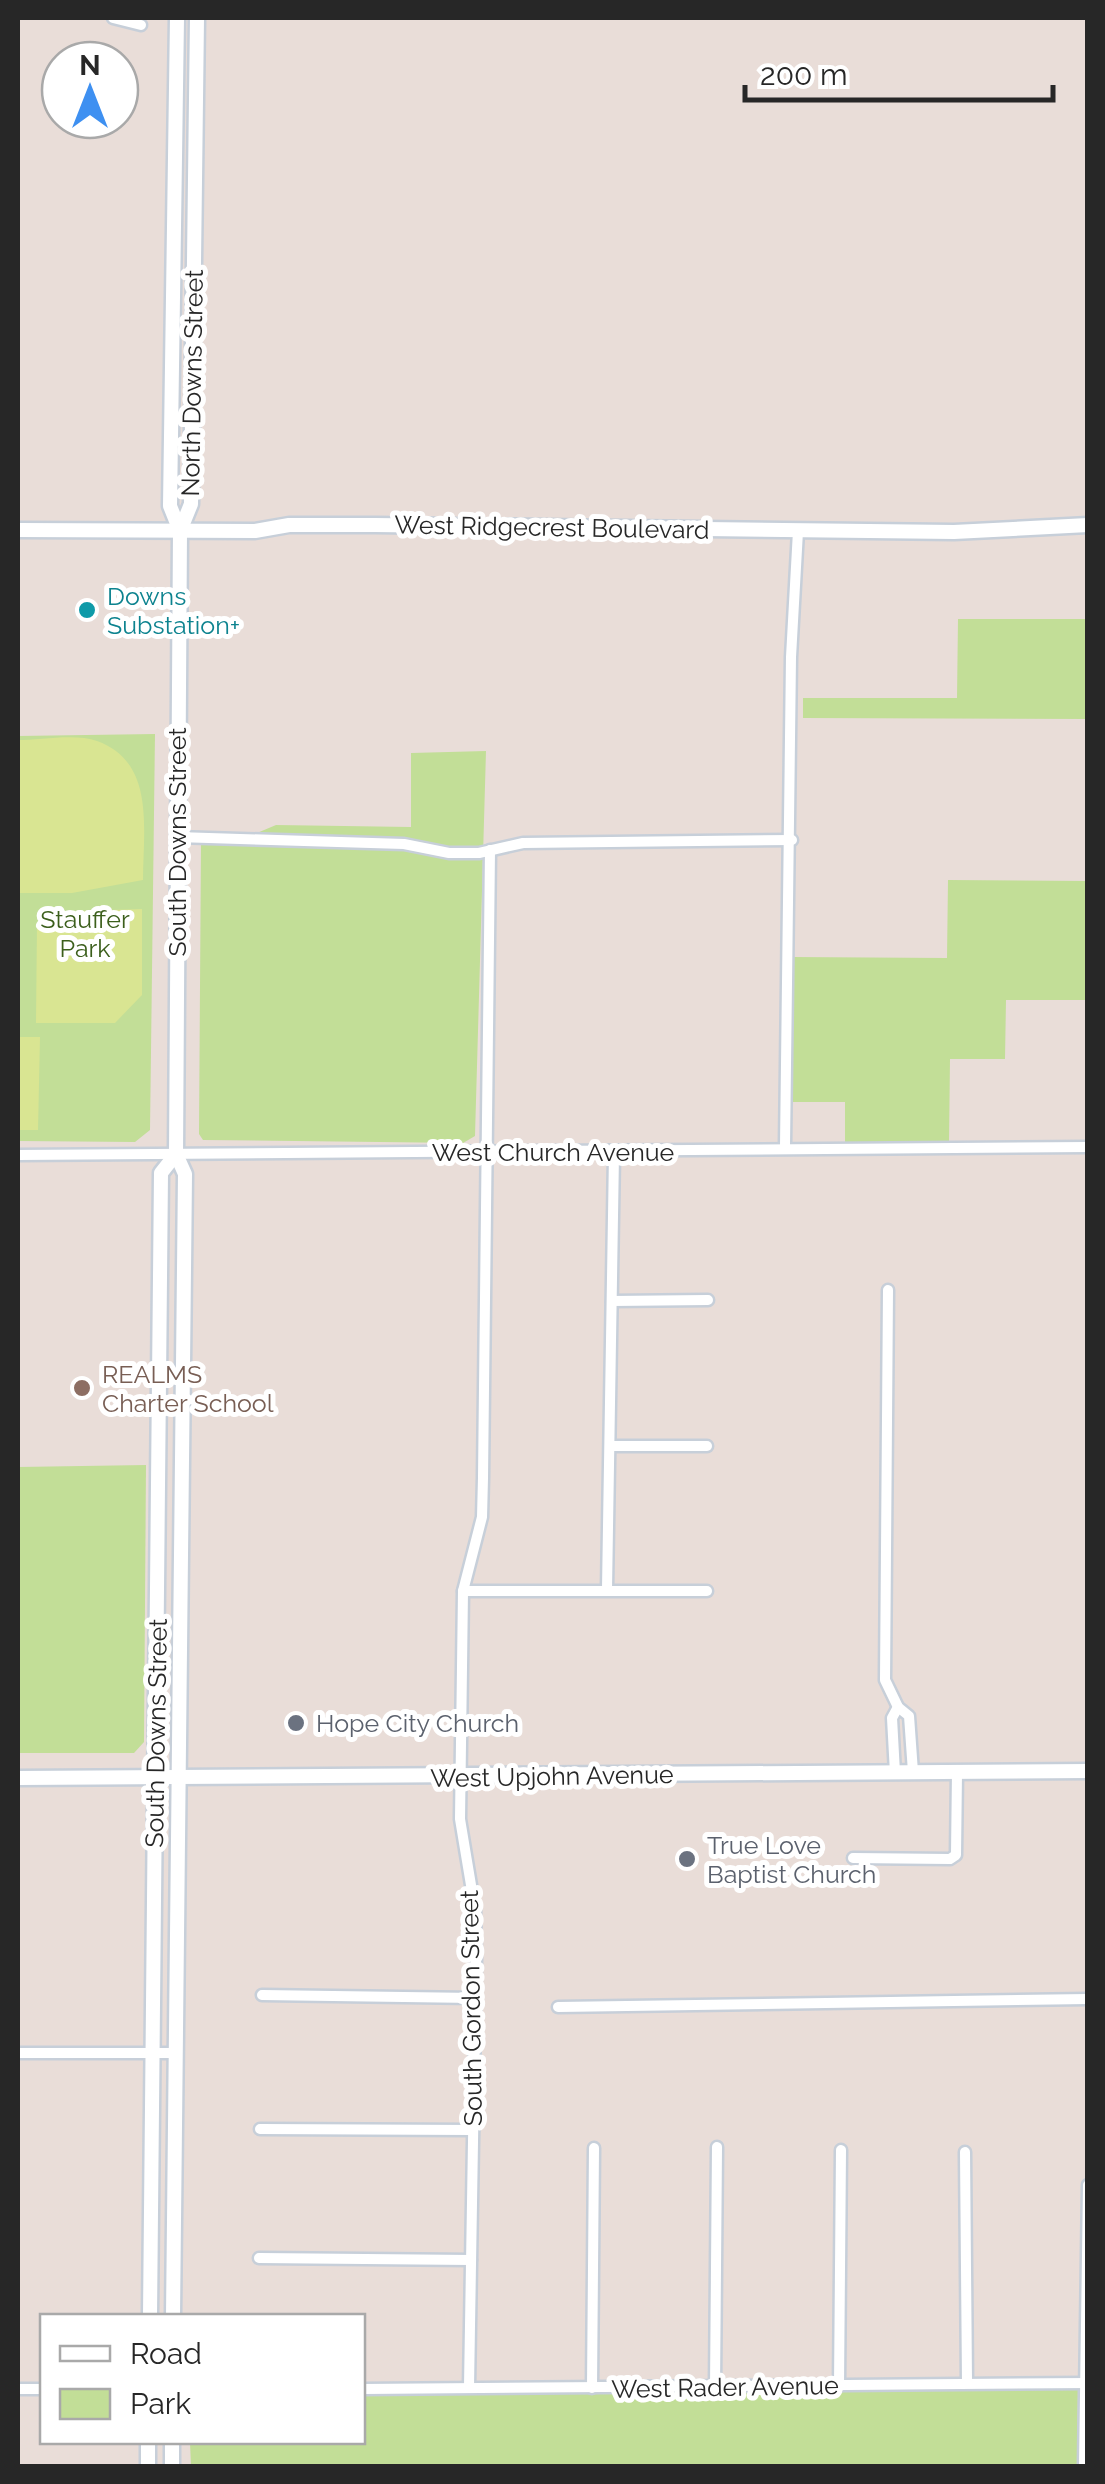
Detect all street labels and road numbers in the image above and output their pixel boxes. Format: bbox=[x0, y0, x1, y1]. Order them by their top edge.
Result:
street label: North Downs Street bbox=[175, 269, 209, 497]
street label: West Ridgecrest Boulevard bbox=[394, 509, 710, 545]
street label: South Downs Street bbox=[162, 727, 192, 957]
street label: West Church Avenue bbox=[432, 1137, 674, 1167]
street label: South Downs Street bbox=[139, 1618, 173, 1848]
street label: West Upjohn Avenue bbox=[430, 1759, 674, 1793]
street label: South Gordon Street bbox=[454, 1889, 488, 2126]
street label: West Rader Avenue bbox=[611, 2370, 839, 2404]

